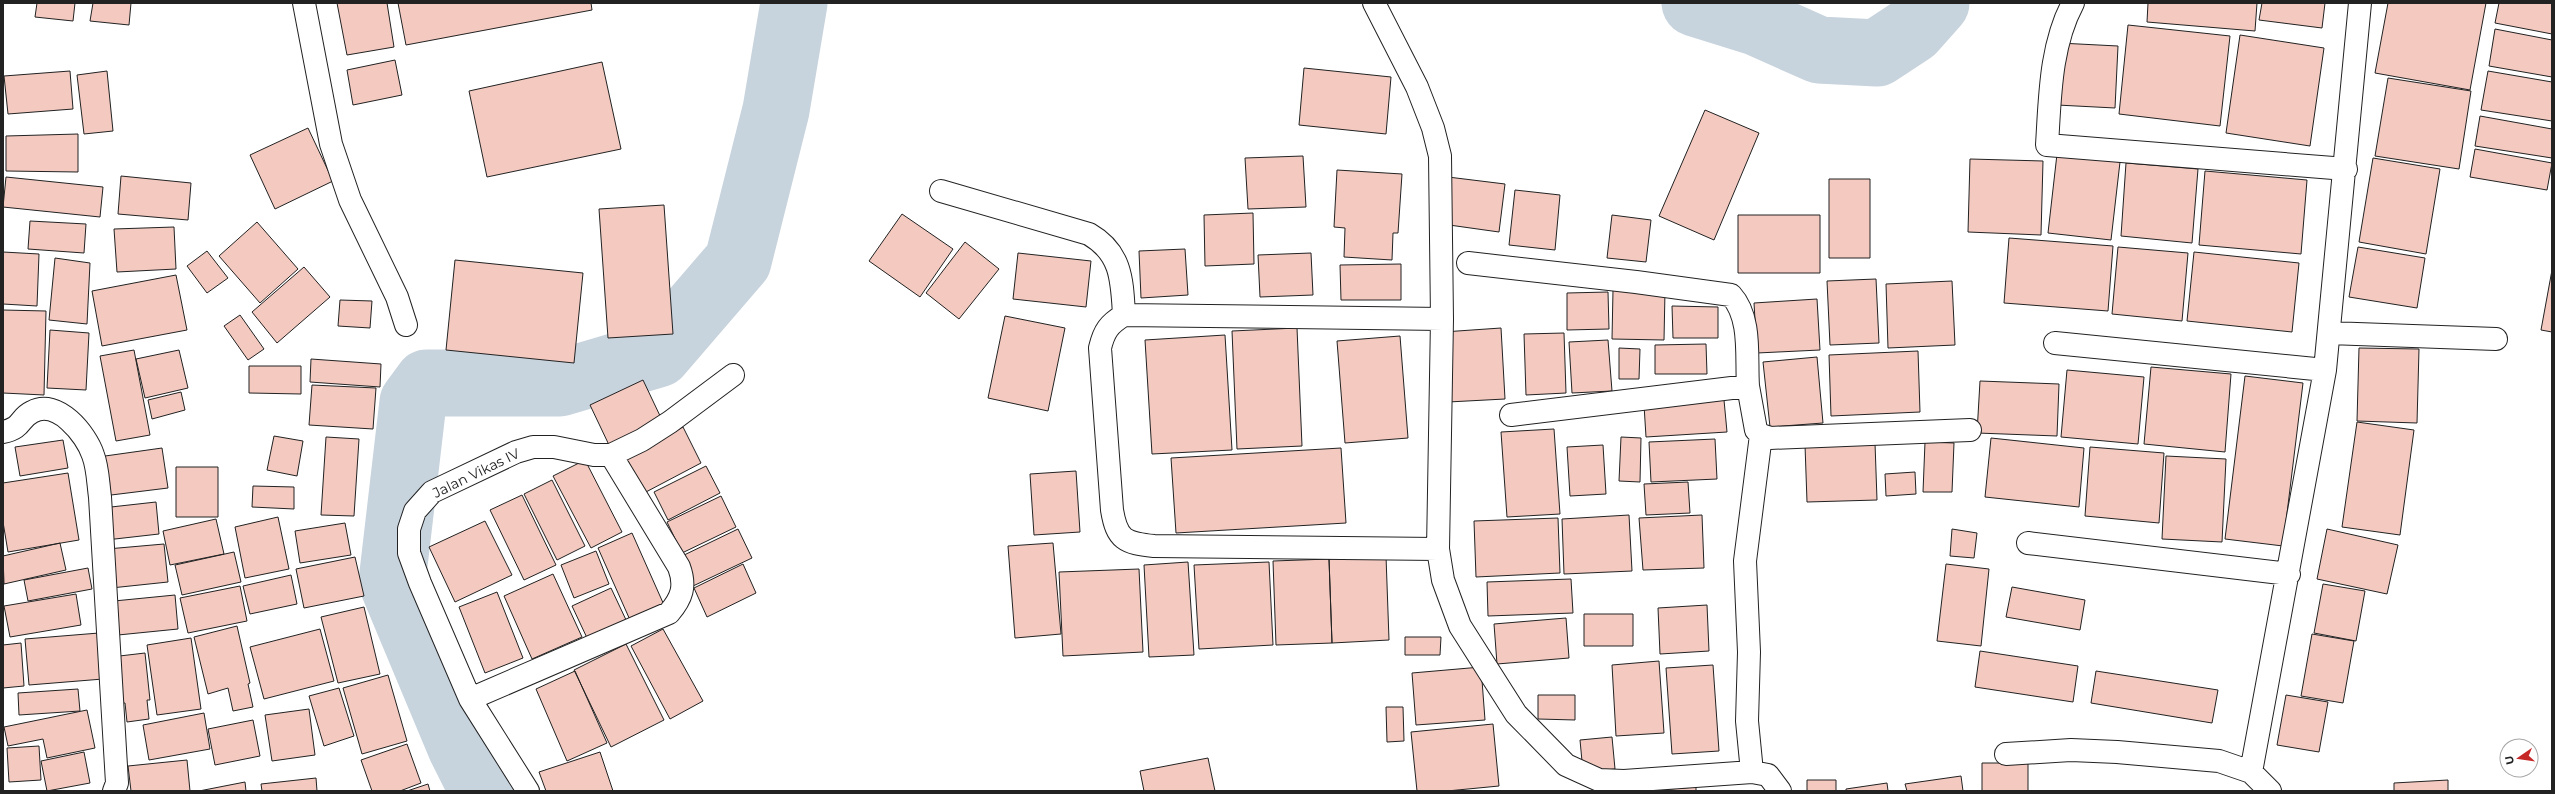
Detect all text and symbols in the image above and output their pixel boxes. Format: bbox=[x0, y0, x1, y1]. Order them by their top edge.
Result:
street label: Jalan Vikas IV bbox=[429, 444, 523, 502]
north arrow bbox=[2499, 738, 2539, 778]
text: U bbox=[2501, 754, 2517, 766]

